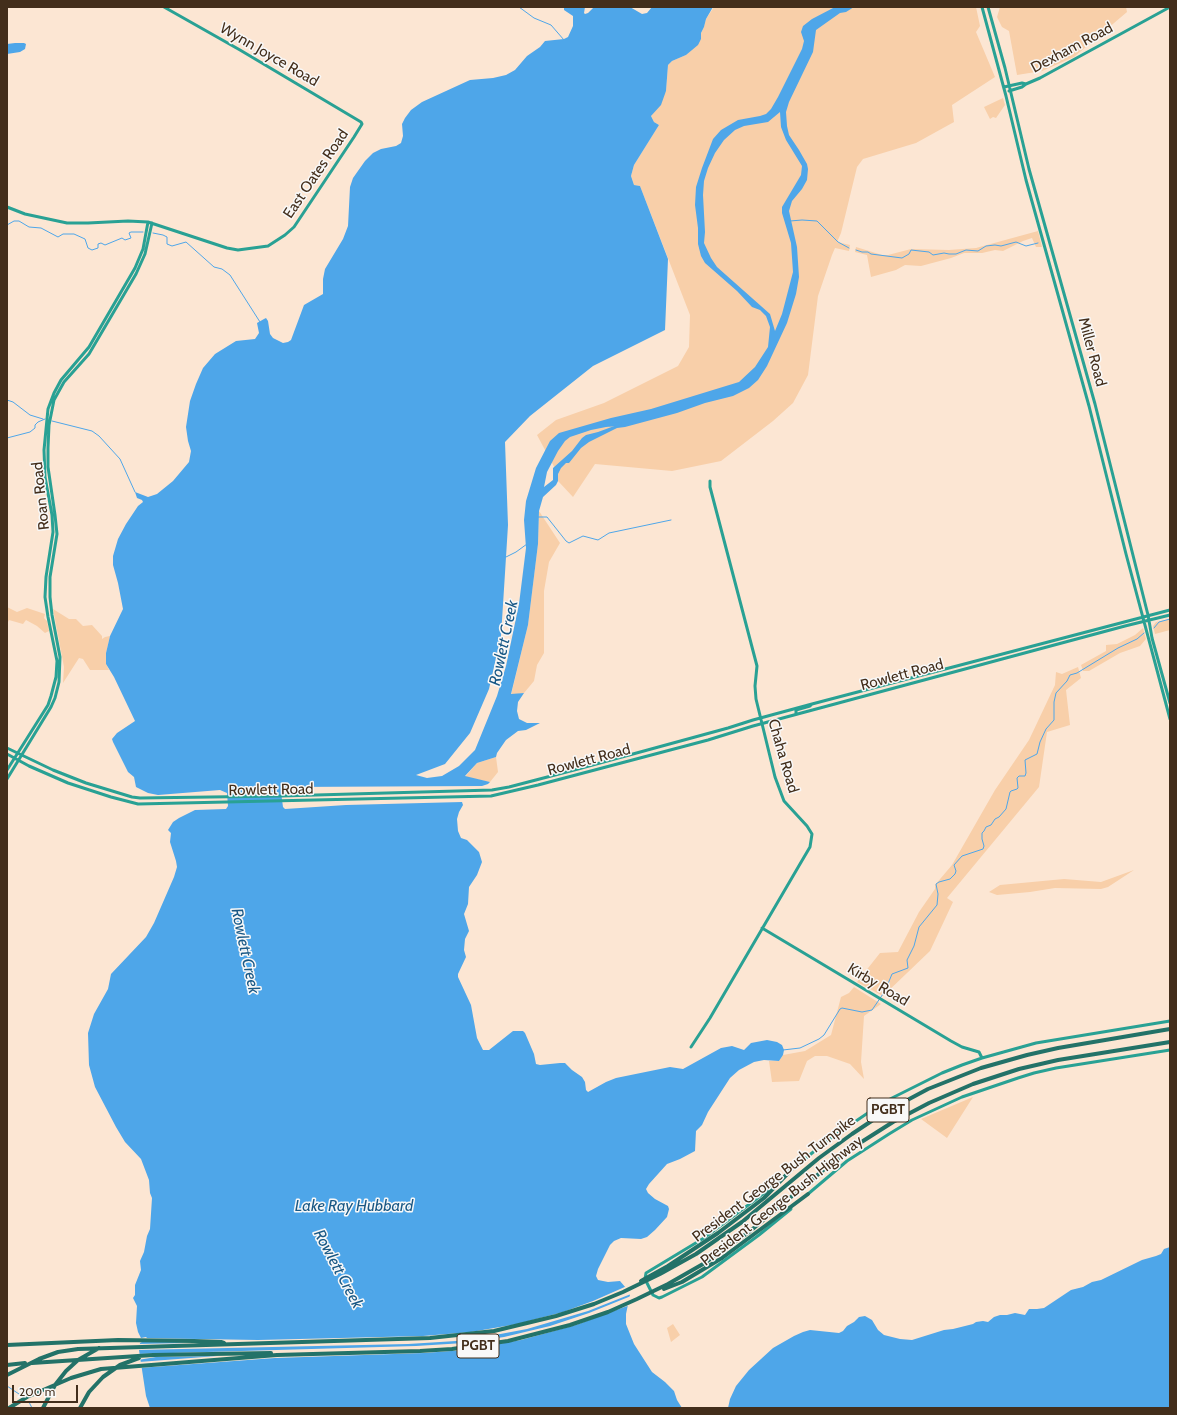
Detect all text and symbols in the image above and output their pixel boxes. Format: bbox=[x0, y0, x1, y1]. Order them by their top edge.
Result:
street label: Wynn Joyce Road bbox=[216, 19, 322, 91]
street label: Dexham Road bbox=[1028, 19, 1116, 77]
street label: East Oates Road bbox=[280, 126, 352, 222]
street label: Miller Road bbox=[1074, 316, 1110, 388]
street label: Roan Road bbox=[28, 461, 54, 531]
water label: Rowlett Creek bbox=[486, 599, 522, 687]
street label: Rowlett Road bbox=[859, 655, 945, 695]
street label: Chaha Road bbox=[764, 717, 802, 795]
street label: Rowlett Road bbox=[546, 740, 632, 780]
street label: Rowlett Road bbox=[228, 780, 314, 800]
water label: Rowlett Creek bbox=[227, 907, 263, 995]
street label: Kirby Road bbox=[844, 960, 912, 1010]
road number: PGBT bbox=[867, 1098, 909, 1122]
street label: President George Bush Turnpike bbox=[689, 1112, 859, 1246]
street label: President George Bush Highway bbox=[697, 1132, 867, 1270]
water label: Lake Ray Hubbard bbox=[295, 1196, 413, 1216]
water label: Rowlett Creek bbox=[309, 1226, 367, 1312]
road number: PGBT bbox=[457, 1334, 499, 1358]
scale bar bbox=[14, 1377, 80, 1403]
text: 200 m bbox=[19, 1384, 55, 1399]

